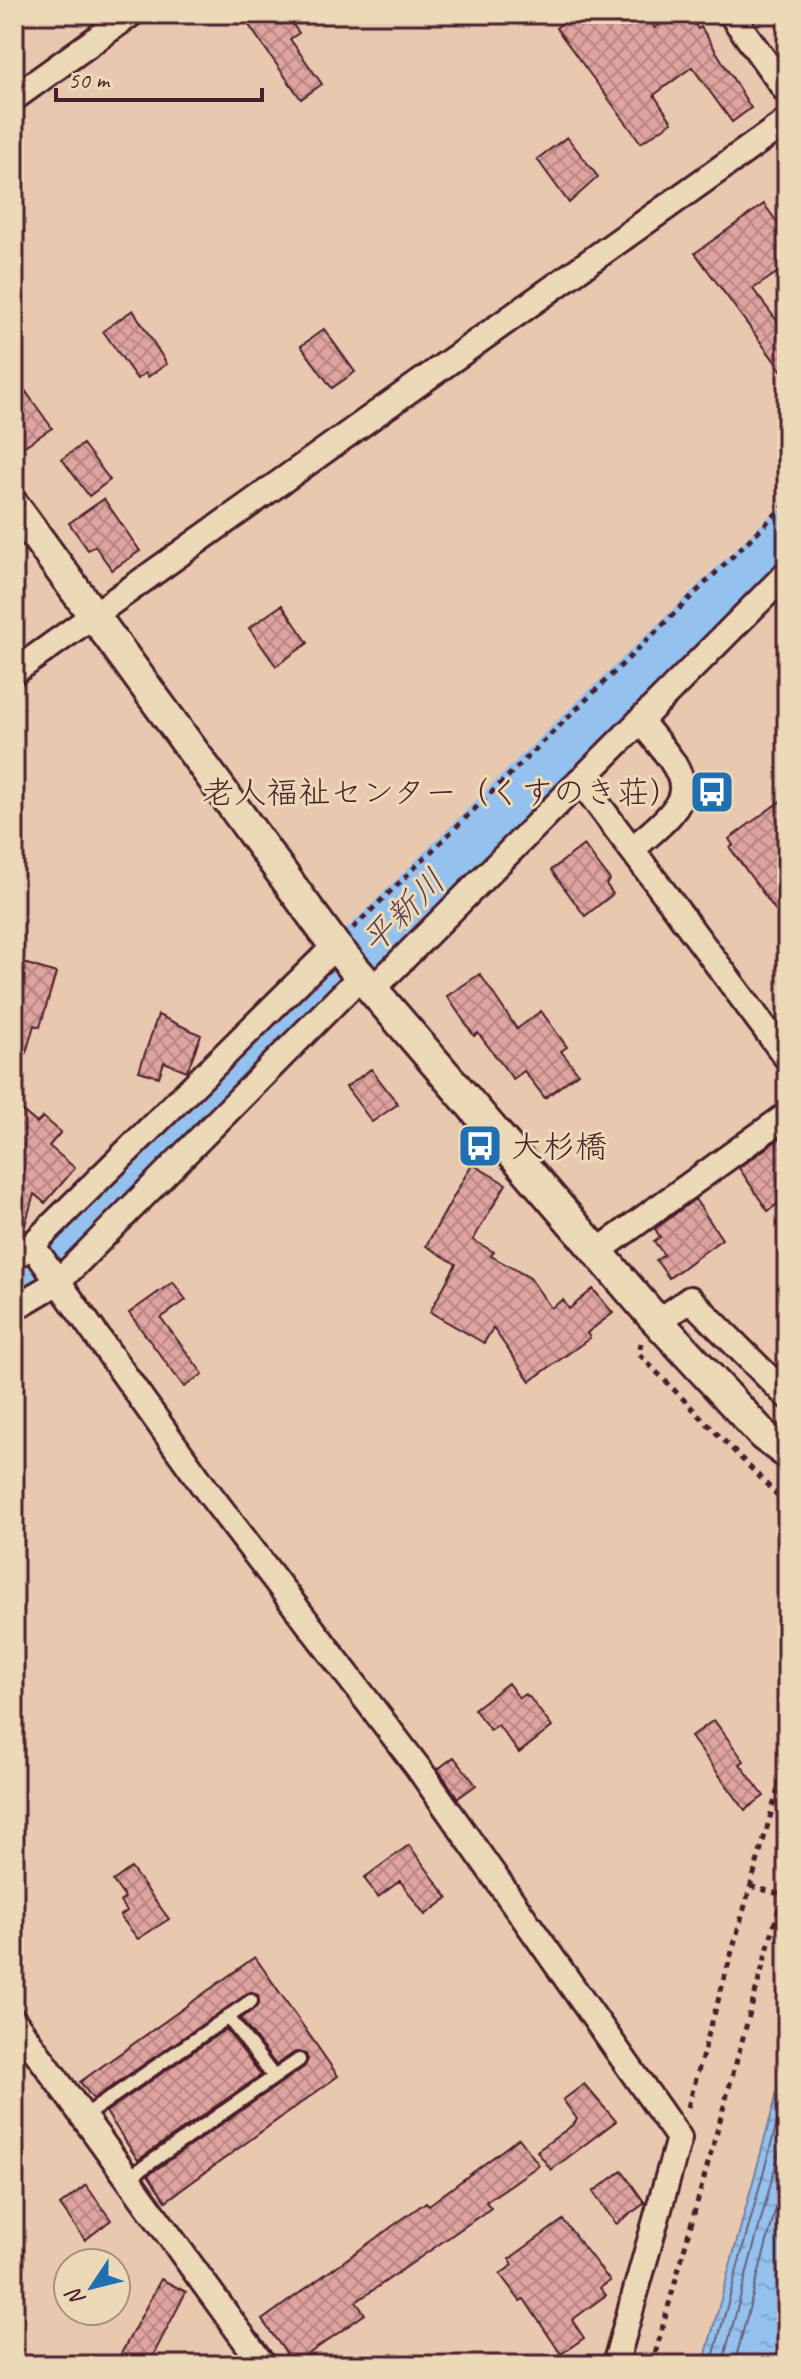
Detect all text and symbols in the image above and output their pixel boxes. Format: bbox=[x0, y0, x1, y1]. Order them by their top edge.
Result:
scale bar bbox=[56, 52, 262, 102]
text: 50 m bbox=[68, 65, 111, 95]
bus stop icon: 老人福祉センター（くすのき荘） bbox=[688, 768, 736, 816]
place label: 老人福祉センター（くすのき荘） bbox=[202, 772, 681, 813]
water label: 平新川 bbox=[352, 860, 454, 962]
bus stop icon: 大杉橋 bbox=[456, 1122, 504, 1170]
place label: 大杉橋 bbox=[511, 1126, 607, 1167]
north arrow bbox=[52, 2247, 132, 2327]
text: N bbox=[59, 2282, 92, 2312]

